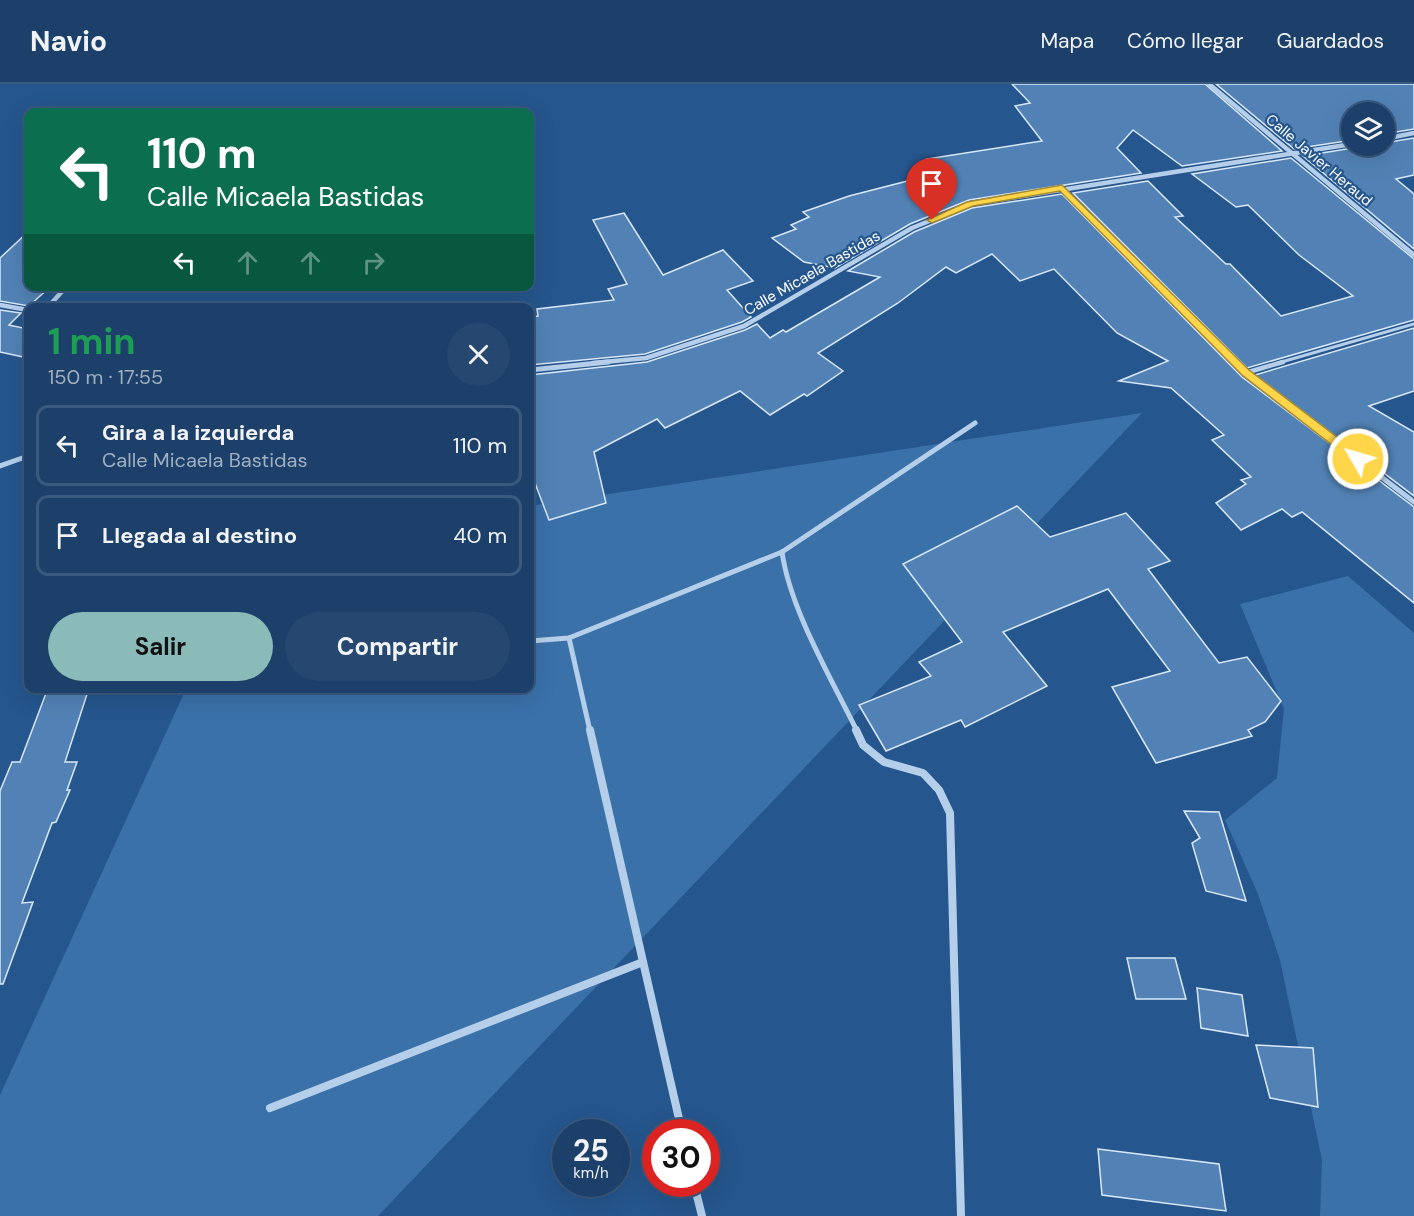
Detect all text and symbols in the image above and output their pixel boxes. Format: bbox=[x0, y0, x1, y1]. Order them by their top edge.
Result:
text: Navio bbox=[30, 23, 107, 60]
text: Mapa bbox=[1040, 27, 1094, 55]
text: Cómo llegar bbox=[1127, 27, 1244, 55]
text: Guardados bbox=[1277, 27, 1384, 55]
map controls bbox=[1341, 102, 1395, 156]
button: layers bbox=[1341, 102, 1395, 156]
street label: Calle Javier Heraud bbox=[1261, 109, 1377, 211]
text: 110 m bbox=[147, 126, 257, 181]
icon: left bbox=[48, 132, 126, 210]
pin bbox=[906, 158, 957, 220]
icon: arrive bbox=[915, 167, 948, 200]
text: Calle Micaela Bastidas bbox=[147, 179, 424, 214]
street label: Calle Micaela Bastidas bbox=[740, 226, 884, 320]
icon: left bbox=[168, 246, 201, 279]
icon: ahead bbox=[231, 246, 264, 279]
icon: ahead bbox=[294, 246, 327, 279]
icon: right bbox=[357, 246, 390, 279]
text: 1 min bbox=[48, 318, 136, 365]
button: close bbox=[447, 323, 510, 386]
text: 150 m · 17:55 bbox=[48, 364, 163, 390]
text: Gira a la izquierda bbox=[102, 418, 294, 447]
position arrow bbox=[1326, 427, 1390, 491]
icon: left bbox=[51, 429, 84, 462]
text: 110 m bbox=[453, 431, 507, 460]
text: Calle Micaela Bastidas bbox=[102, 447, 307, 473]
icon: arrive bbox=[51, 519, 84, 552]
text: Llegada al destino bbox=[102, 521, 297, 550]
text: 40 m bbox=[453, 521, 507, 550]
button: Salir bbox=[48, 612, 273, 681]
button: Compartir bbox=[285, 612, 510, 681]
speed limit sign: 30 bbox=[642, 1119, 720, 1197]
text: 25 bbox=[573, 1131, 609, 1170]
text: km/h bbox=[573, 1163, 609, 1183]

